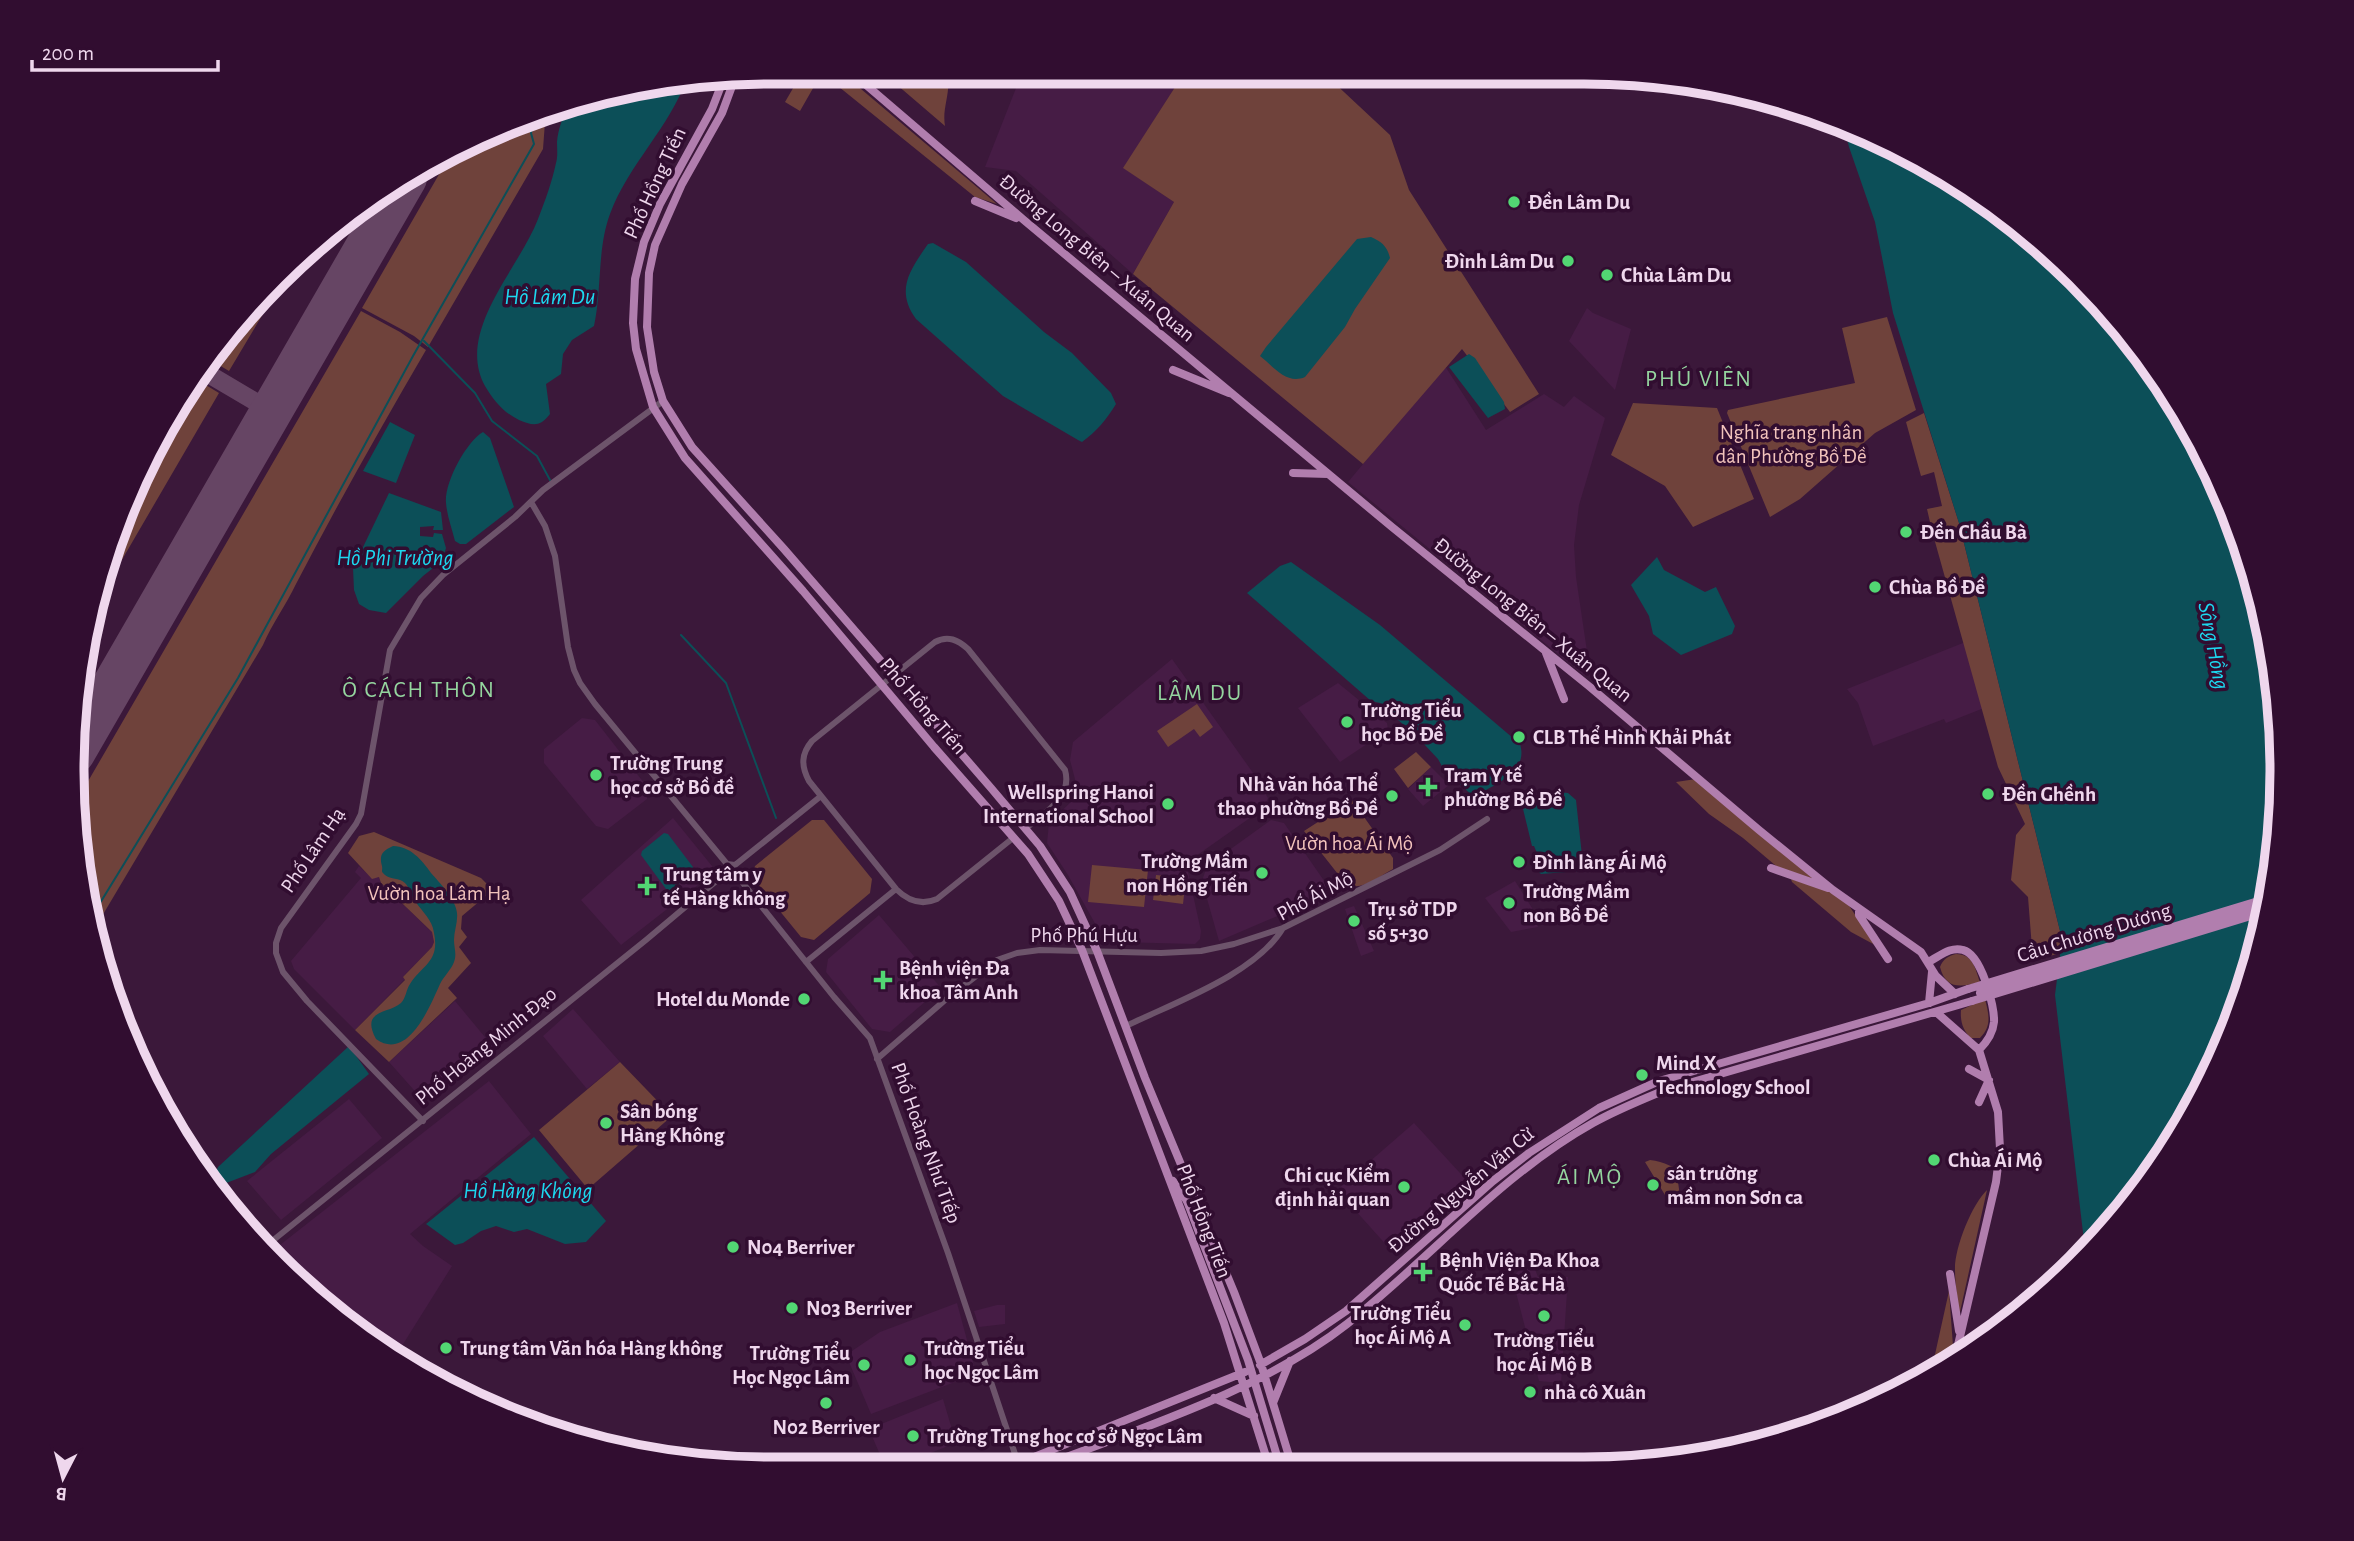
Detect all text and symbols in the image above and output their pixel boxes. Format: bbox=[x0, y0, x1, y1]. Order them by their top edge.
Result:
scale bar bbox=[32, 28, 217, 72]
text: 200 m bbox=[42, 43, 94, 64]
street label: Phố Hồng Tiến bbox=[620, 124, 690, 242]
street label: Đường Long Biên – Xuân Quan bbox=[995, 170, 1199, 346]
place label: Đền Lâm Du bbox=[1528, 191, 1630, 213]
marker: Đền Lâm Du bbox=[1506, 194, 1522, 210]
place label: Đình Lâm Du bbox=[1445, 251, 1554, 272]
marker: Đình Lâm Du bbox=[1560, 253, 1576, 269]
place label: Chùa Lâm Du bbox=[1621, 265, 1731, 286]
marker: Chùa Lâm Du bbox=[1599, 267, 1615, 283]
water label: Hồ Lâm Du bbox=[504, 286, 596, 309]
district label: PHÚ VIÊN bbox=[1645, 365, 1753, 391]
park label: Nghĩa trang nhân dân Phường Bồ Đề bbox=[1715, 422, 1867, 467]
place label: Đền Chầu Bà bbox=[1920, 521, 2027, 543]
marker: Đền Chầu Bà bbox=[1898, 524, 1914, 540]
street label: Đường Long Biên – Xuân Quan bbox=[1430, 534, 1636, 706]
water label: Hồ Phi Trường bbox=[336, 547, 454, 570]
place label: Chùa Bồ Đề bbox=[1889, 576, 1985, 598]
marker: Chùa Bồ Đề bbox=[1867, 579, 1883, 595]
water label: Sông Hồng bbox=[2193, 600, 2233, 692]
street label: Phố Hồng Tiến bbox=[876, 654, 970, 758]
district label: Ô CÁCH THÔN bbox=[342, 676, 496, 702]
district label: LÂM DU bbox=[1157, 679, 1243, 705]
place label: Trường Tiểu học Bồ Đề bbox=[1361, 697, 1461, 745]
marker: Trường Tiểu học Bồ Đề bbox=[1339, 714, 1355, 730]
place label: CLB Thể Hình Khải Phát bbox=[1533, 724, 1731, 748]
marker: CLB Thể Hình Khải Phát bbox=[1511, 729, 1527, 745]
place label: Trường Trung học cơ sở Bồ đề bbox=[610, 753, 734, 798]
place label: Trạm Y tế phường Bồ Đề bbox=[1444, 764, 1563, 810]
marker: Trường Trung học cơ sở Bồ đề bbox=[588, 767, 604, 783]
place label: Nhà văn hóa Thể thao phường Bồ Đề bbox=[1218, 771, 1378, 819]
marker: Trạm Y tế phường Bồ Đề bbox=[1418, 777, 1438, 797]
place label: Wellspring Hanoi International School bbox=[983, 782, 1154, 827]
place label: Đền Ghềnh bbox=[2002, 783, 2096, 805]
marker: Đền Ghềnh bbox=[1980, 786, 1996, 802]
marker: Nhà văn hóa Thể thao phường Bồ Đề bbox=[1384, 788, 1400, 804]
marker: Wellspring Hanoi International School bbox=[1160, 796, 1176, 812]
street label: Phố Lâm Hạ bbox=[277, 803, 349, 896]
park label: Vườn hoa Ái Mộ bbox=[1285, 831, 1413, 854]
place label: Đình làng Ái Mộ bbox=[1533, 849, 1667, 873]
place label: Trường Mầm non Hồng Tiến bbox=[1126, 850, 1248, 896]
marker: Đình làng Ái Mộ bbox=[1511, 854, 1527, 870]
place label: Trung tâm y tế Hàng không bbox=[663, 864, 786, 909]
marker: Trường Mầm non Hồng Tiến bbox=[1254, 865, 1270, 881]
street label: Phố Ái Mộ bbox=[1273, 866, 1356, 925]
marker: Trung tâm y tế Hàng không bbox=[637, 876, 657, 896]
place label: Trường Mầm non Bồ Đề bbox=[1523, 880, 1630, 926]
park label: Vườn hoa Lâm Hạ bbox=[367, 883, 511, 904]
marker: Trường Mầm non Bồ Đề bbox=[1501, 895, 1517, 911]
place label: Trụ sở TDP số 5+30 bbox=[1368, 899, 1457, 944]
street label: Cầu Chương Dương bbox=[2015, 899, 2174, 966]
marker: Trụ sở TDP số 5+30 bbox=[1346, 913, 1362, 929]
street label: Phố Phú Hựu bbox=[1030, 925, 1138, 946]
place label: Bệnh viện Đa khoa Tâm Anh bbox=[899, 958, 1018, 1003]
marker: Bệnh viện Đa khoa Tâm Anh bbox=[873, 970, 893, 990]
street label: Phố Hoàng Minh Đạo bbox=[411, 983, 561, 1109]
place label: Hotel du Monde bbox=[656, 989, 790, 1010]
marker: Hotel du Monde bbox=[796, 991, 812, 1007]
place label: Mind X Technology School bbox=[1656, 1053, 1810, 1098]
street label: Phố Hoàng Như Tiếp bbox=[887, 1060, 965, 1226]
marker: Mind X Technology School bbox=[1634, 1067, 1650, 1083]
place label: Sân bóng Hàng Không bbox=[620, 1101, 725, 1146]
marker: Sân bóng Hàng Không bbox=[598, 1115, 614, 1131]
street label: Đường Nguyễn Văn Cừ bbox=[1383, 1122, 1538, 1257]
place label: Chùa Ái Mộ bbox=[1948, 1147, 2042, 1171]
marker: Chùa Ái Mộ bbox=[1926, 1152, 1942, 1168]
street label: Phố Hồng Tiến bbox=[1173, 1161, 1235, 1281]
place label: Chi cục Kiểm định hải quan bbox=[1275, 1162, 1390, 1210]
district label: ÁI MỘ bbox=[1557, 1163, 1623, 1189]
place label: sân trường mầm non Sơn ca bbox=[1667, 1163, 1803, 1208]
marker: sân trường mầm non Sơn ca bbox=[1645, 1177, 1661, 1193]
marker: Chi cục Kiểm định hải quan bbox=[1396, 1179, 1412, 1195]
water label: Hồ Hàng Không bbox=[463, 1180, 593, 1203]
place label: N04 Berriver bbox=[747, 1237, 855, 1258]
marker: N04 Berriver bbox=[725, 1239, 741, 1255]
place label: Bệnh Viện Đa Khoa Quốc Tế Bắc Hà bbox=[1439, 1250, 1600, 1296]
marker: Bệnh Viện Đa Khoa Quốc Tế Bắc Hà bbox=[1413, 1262, 1433, 1282]
place label: N03 Berriver bbox=[806, 1298, 913, 1319]
marker: N03 Berriver bbox=[784, 1300, 800, 1316]
place label: Trường Tiểu học Ái Mộ A bbox=[1351, 1300, 1451, 1348]
marker: Trường Tiểu học Ái Mộ B bbox=[1536, 1308, 1552, 1324]
marker: Trường Tiểu học Ái Mộ A bbox=[1457, 1317, 1473, 1333]
place label: Trường Tiểu học Ái Mộ B bbox=[1494, 1327, 1594, 1375]
place label: Trường Tiểu học Ngọc Lâm bbox=[924, 1335, 1039, 1383]
place label: Trung tâm Văn hóa Hàng không bbox=[460, 1338, 723, 1359]
marker: Trung tâm Văn hóa Hàng không bbox=[438, 1340, 454, 1356]
place label: Trường Tiểu Học Ngọc Lâm bbox=[732, 1340, 850, 1388]
marker: Trường Tiểu học Ngọc Lâm bbox=[902, 1352, 918, 1368]
marker: Trường Tiểu Học Ngọc Lâm bbox=[856, 1357, 872, 1373]
place label: nhà cô Xuân bbox=[1544, 1382, 1646, 1403]
marker: nhà cô Xuân bbox=[1522, 1384, 1538, 1400]
marker: N02 Berriver bbox=[818, 1395, 834, 1411]
place label: N02 Berriver bbox=[773, 1417, 880, 1438]
place label: Trường Trung học cơ sở Ngọc Lâm bbox=[927, 1426, 1203, 1447]
marker: Trường Trung học cơ sở Ngọc Lâm bbox=[905, 1428, 921, 1444]
north arrow bbox=[28, 1443, 98, 1513]
text: B bbox=[55, 1483, 68, 1503]

